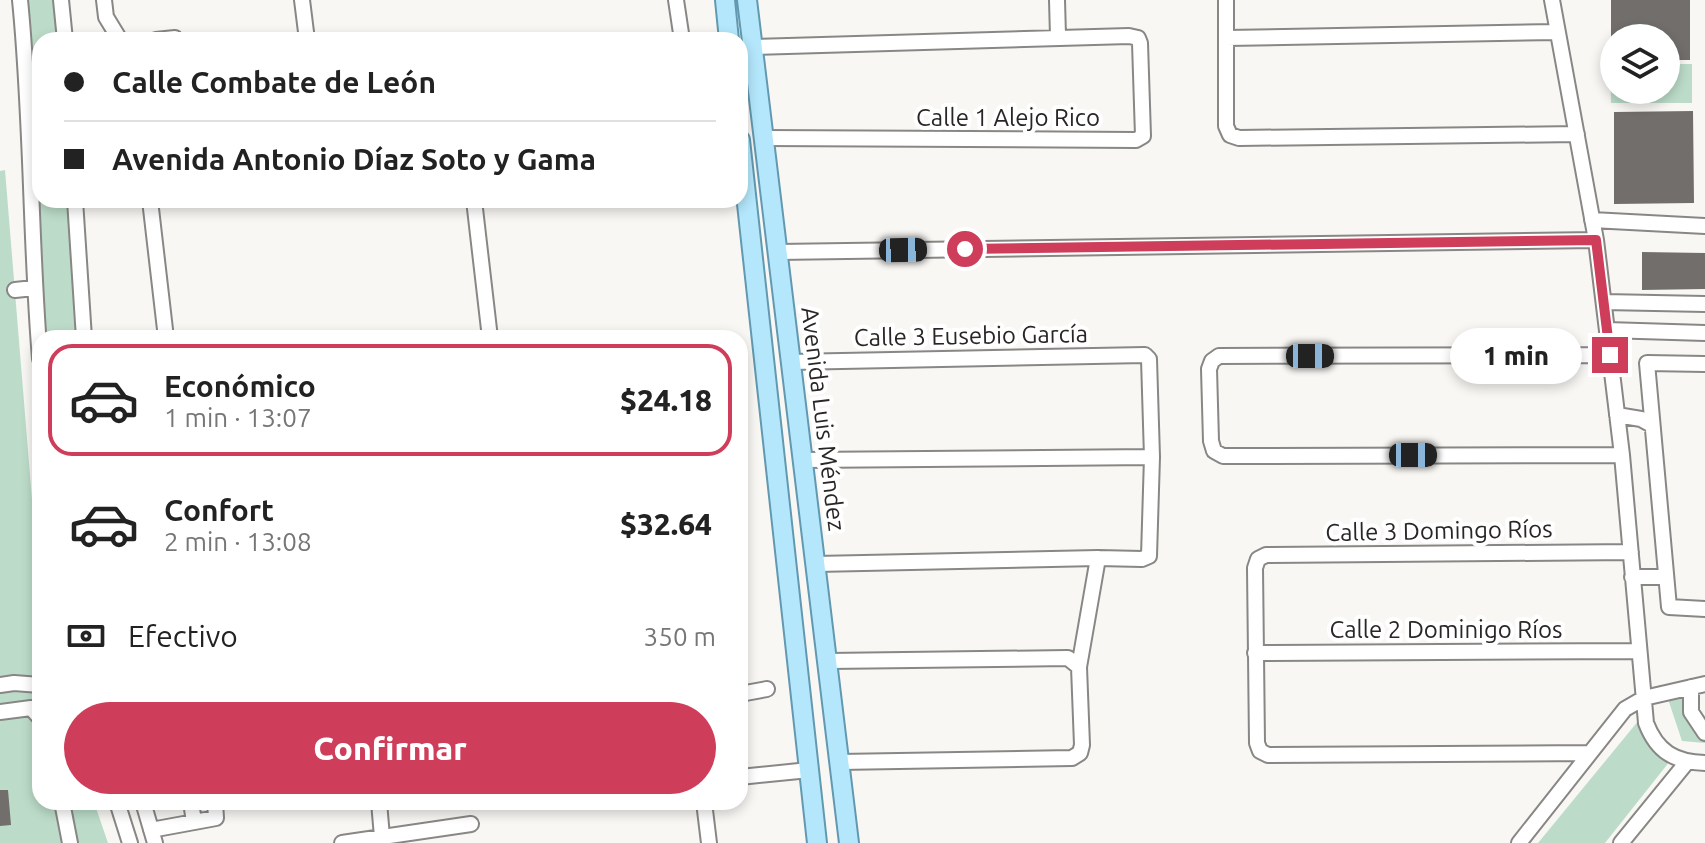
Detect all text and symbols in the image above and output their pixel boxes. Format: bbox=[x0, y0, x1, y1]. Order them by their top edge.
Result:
map controls bbox=[1600, 24, 1680, 104]
button: layers bbox=[1600, 24, 1680, 104]
text: Calle Combate de León bbox=[112, 65, 436, 99]
street label: Calle 1 Alejo Rico bbox=[916, 104, 1100, 131]
text: Avenida Antonio Díaz Soto y Gama bbox=[112, 142, 596, 176]
route start bbox=[947, 231, 983, 267]
car bbox=[879, 238, 927, 262]
street label: Avenida Luis Méndez bbox=[796, 305, 851, 532]
street label: Calle 3 Eusebio García bbox=[854, 320, 1088, 351]
callout: 1 min bbox=[1450, 327, 1582, 383]
route end bbox=[1592, 337, 1628, 373]
text: 1 min bbox=[1483, 341, 1549, 370]
car bbox=[1286, 344, 1334, 368]
icon: car bbox=[68, 364, 140, 436]
text: Económico bbox=[164, 369, 316, 403]
text: $24.18 bbox=[620, 383, 712, 417]
text: 1 min · 13:07 bbox=[164, 403, 312, 432]
car bbox=[1389, 443, 1437, 467]
icon: car bbox=[68, 488, 140, 560]
text: Confort bbox=[164, 493, 274, 527]
text: $32.64 bbox=[620, 507, 712, 541]
street label: Calle 3 Domingo Ríos bbox=[1325, 515, 1553, 546]
text: 2 min · 13:08 bbox=[164, 527, 312, 556]
icon: cash bbox=[64, 614, 108, 658]
street label: Calle 2 Dominigo Ríos bbox=[1329, 616, 1563, 643]
text: Efectivo bbox=[128, 619, 238, 653]
text: 350 m bbox=[644, 622, 716, 651]
button: Confirmar bbox=[64, 702, 716, 794]

